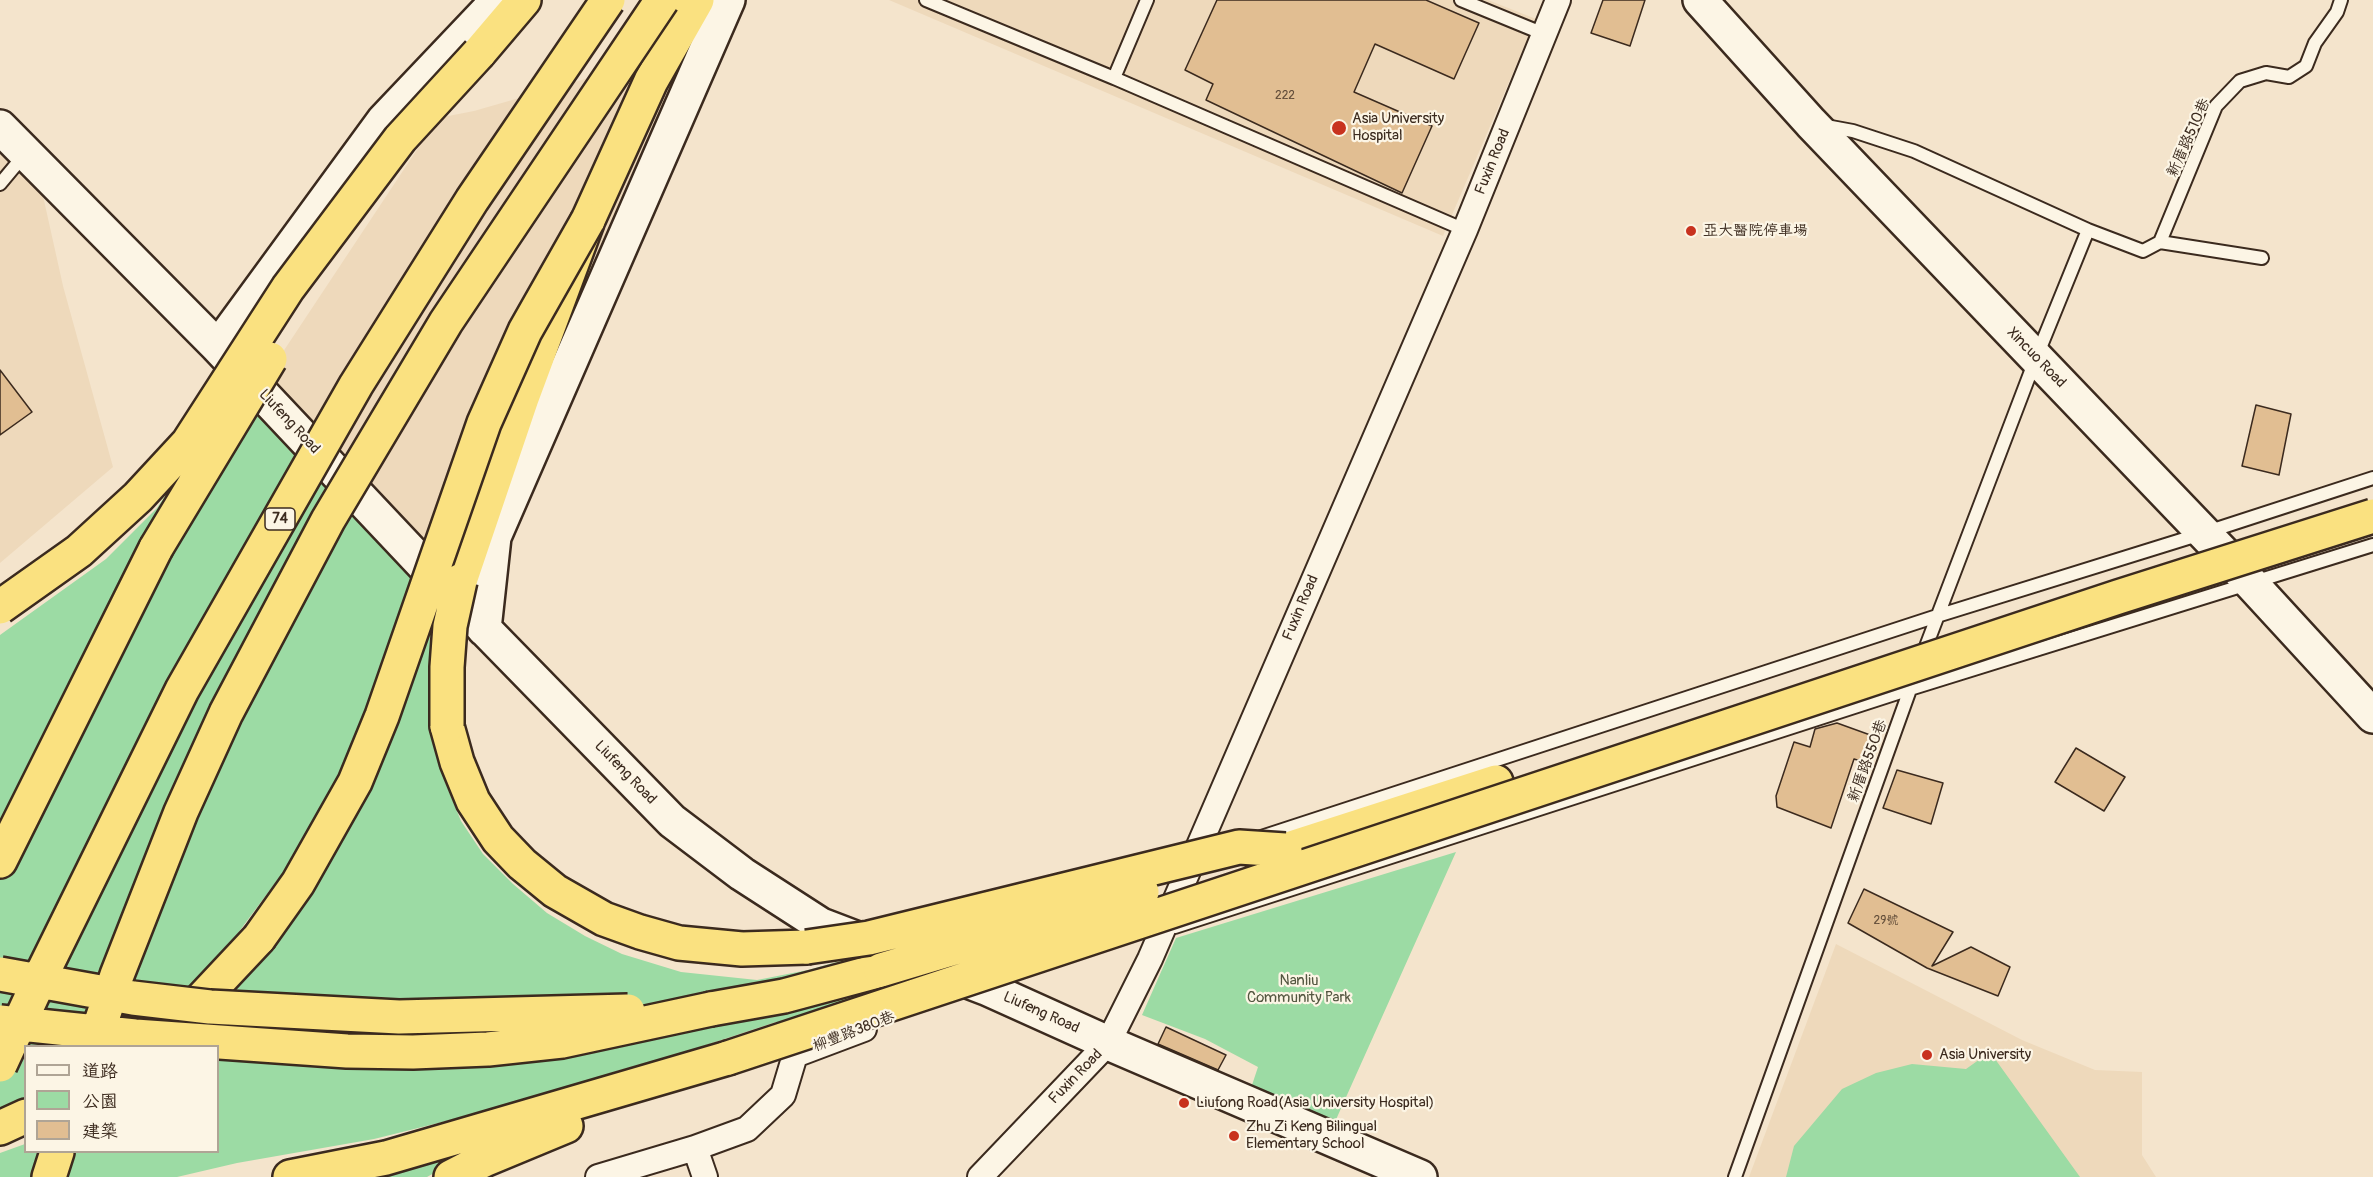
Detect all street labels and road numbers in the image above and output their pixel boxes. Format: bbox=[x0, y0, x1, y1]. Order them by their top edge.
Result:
street label: 新厝路510巷 bbox=[2164, 96, 2214, 180]
street label: Fuxin Road bbox=[1472, 126, 1514, 198]
street label: Xincuo Road bbox=[2003, 324, 2069, 392]
street label: Liufeng Road bbox=[255, 386, 323, 458]
road number: 74 bbox=[265, 508, 295, 530]
street label: Fuxin Road bbox=[1279, 573, 1323, 643]
street label: 新厝路550巷 bbox=[1845, 717, 1891, 805]
street label: Liufeng Road bbox=[590, 738, 660, 808]
street label: Liufeng Road bbox=[1000, 988, 1082, 1038]
street label: 柳豐路380巷 bbox=[811, 1008, 897, 1056]
street label: Fuxin Road bbox=[1045, 1046, 1107, 1108]

